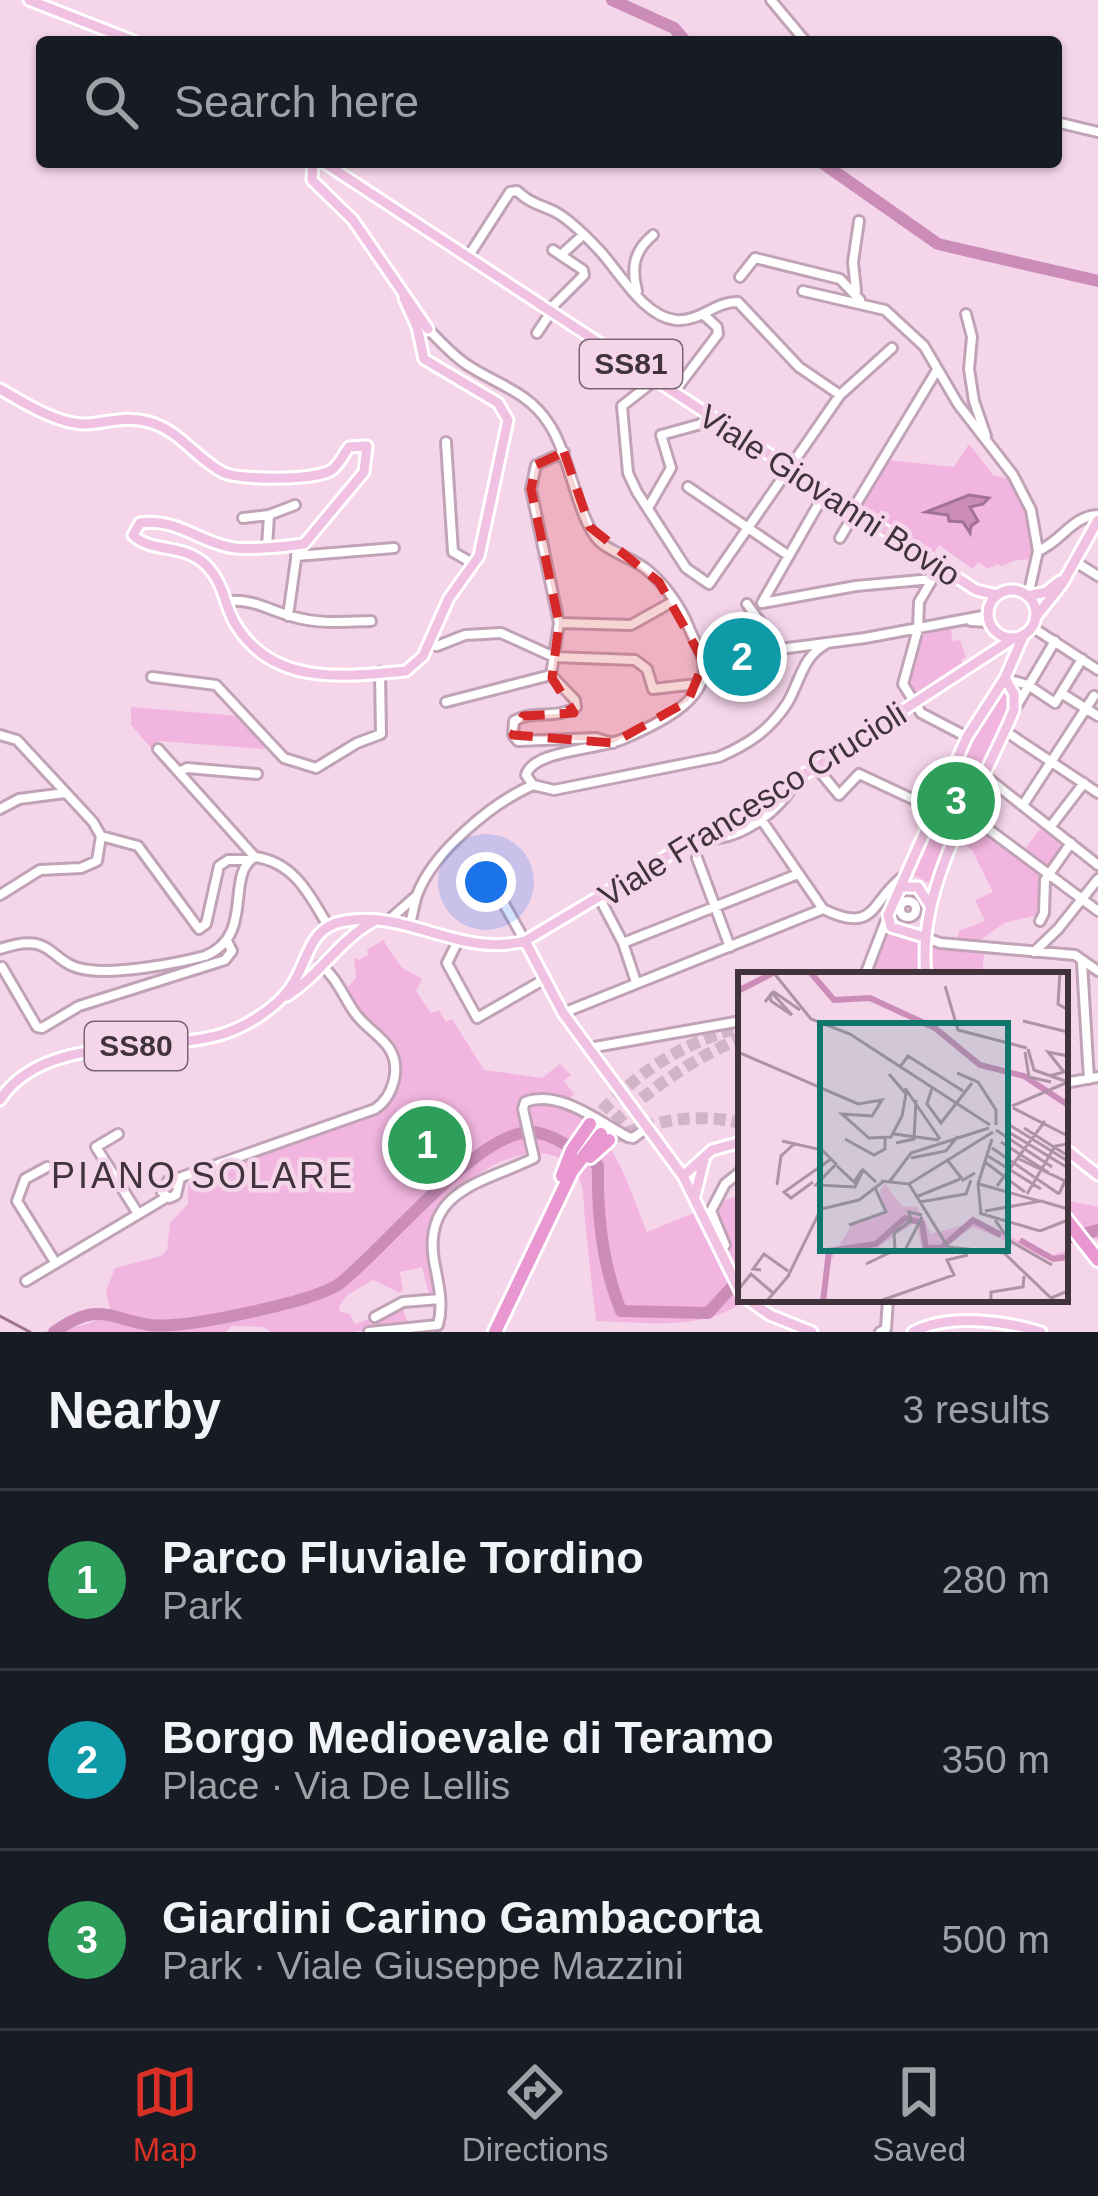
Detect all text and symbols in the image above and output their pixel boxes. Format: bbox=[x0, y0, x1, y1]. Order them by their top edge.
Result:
search box bbox=[36, 36, 1062, 168]
icon: search bbox=[78, 69, 144, 135]
text: Search here bbox=[174, 76, 419, 127]
road number: SS81 bbox=[580, 340, 682, 388]
street label: Viale Giovanni Bovio bbox=[692, 397, 967, 594]
pin: 2 bbox=[703, 612, 781, 702]
street label: Viale Francesco Crucioli bbox=[592, 695, 913, 914]
pin: 3 bbox=[917, 756, 995, 846]
your location bbox=[456, 852, 516, 912]
inset map bbox=[738, 972, 1068, 1302]
road number: SS80 bbox=[85, 1022, 187, 1070]
pin: 1 bbox=[388, 1100, 466, 1190]
district label: PIANO SOLARE bbox=[51, 1155, 355, 1196]
text: Nearby bbox=[48, 1382, 221, 1439]
text: 3 results bbox=[903, 1388, 1050, 1431]
text: Parco Fluviale Tordino bbox=[162, 1532, 644, 1583]
text: 1 bbox=[76, 1558, 98, 1601]
text: 280 m bbox=[942, 1558, 1050, 1601]
text: Park bbox=[162, 1584, 242, 1627]
text: Borgo Medioevale di Teramo bbox=[162, 1712, 774, 1763]
text: 2 bbox=[76, 1738, 98, 1781]
text: 350 m bbox=[942, 1738, 1050, 1781]
text: Place · Via De Lellis bbox=[162, 1764, 510, 1807]
text: Giardini Carino Gambacorta bbox=[162, 1892, 762, 1943]
text: 3 bbox=[76, 1918, 98, 1961]
text: 500 m bbox=[942, 1918, 1050, 1961]
text: Park · Viale Giuseppe Mazzini bbox=[162, 1944, 684, 1987]
tab: Map bbox=[132, 2059, 198, 2169]
tab: Directions bbox=[462, 2059, 609, 2169]
tab: Saved bbox=[872, 2059, 966, 2169]

